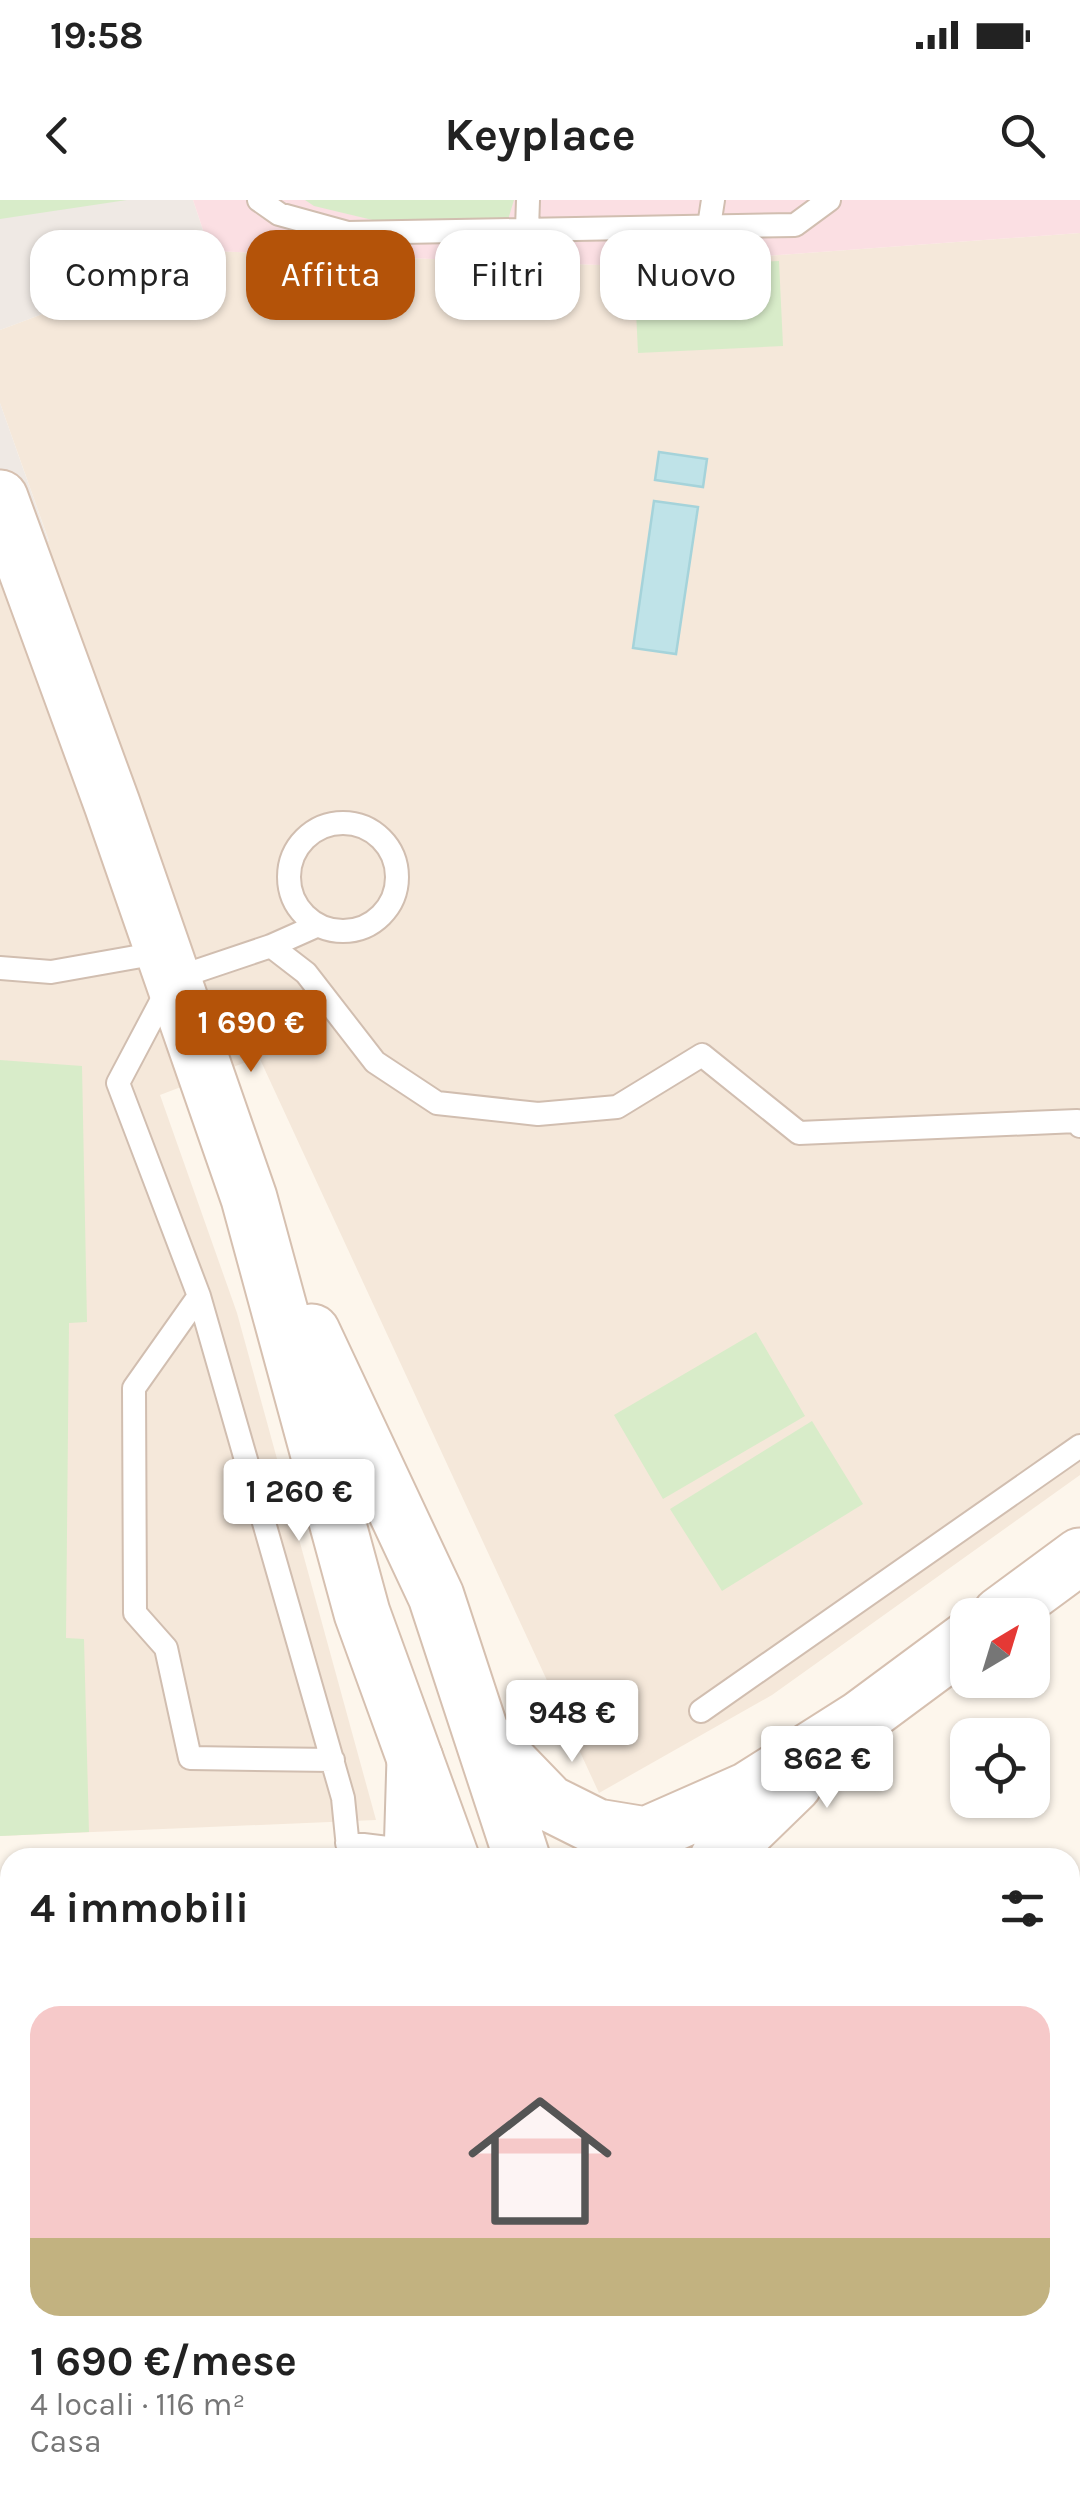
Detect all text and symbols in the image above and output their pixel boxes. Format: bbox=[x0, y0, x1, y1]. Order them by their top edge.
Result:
text: 19:58 bbox=[50, 13, 144, 58]
icon: back bbox=[30, 108, 85, 163]
icon: search bbox=[995, 108, 1050, 163]
text: Keyplace bbox=[444, 109, 636, 161]
chip: Compra bbox=[30, 230, 226, 320]
chip: Affitta bbox=[246, 230, 415, 320]
chip: Filtri bbox=[435, 230, 580, 320]
chip: Nuovo bbox=[600, 230, 771, 320]
pin: 1 690 € bbox=[159, 990, 343, 1075]
text: 1 690 € bbox=[197, 1004, 305, 1041]
pin: 1 260 € bbox=[207, 1459, 391, 1544]
text: 1 260 € bbox=[246, 1473, 352, 1510]
north arrow bbox=[950, 1598, 1050, 1698]
map controls bbox=[950, 1598, 1050, 1818]
pin: 948 € bbox=[502, 1680, 642, 1765]
text: 948 € bbox=[528, 1694, 616, 1731]
button: locate bbox=[950, 1718, 1050, 1818]
pin: 862 € bbox=[757, 1726, 897, 1811]
text: 862 € bbox=[783, 1740, 871, 1777]
icon: filters bbox=[995, 1881, 1050, 1936]
text: 4 immobili bbox=[30, 1883, 249, 1933]
icon: home bbox=[450, 2071, 630, 2251]
text: 1 690 €/mese bbox=[30, 2336, 297, 2386]
text: 4 locali · 116 m² bbox=[30, 2386, 245, 2423]
text: Casa bbox=[30, 2423, 102, 2460]

